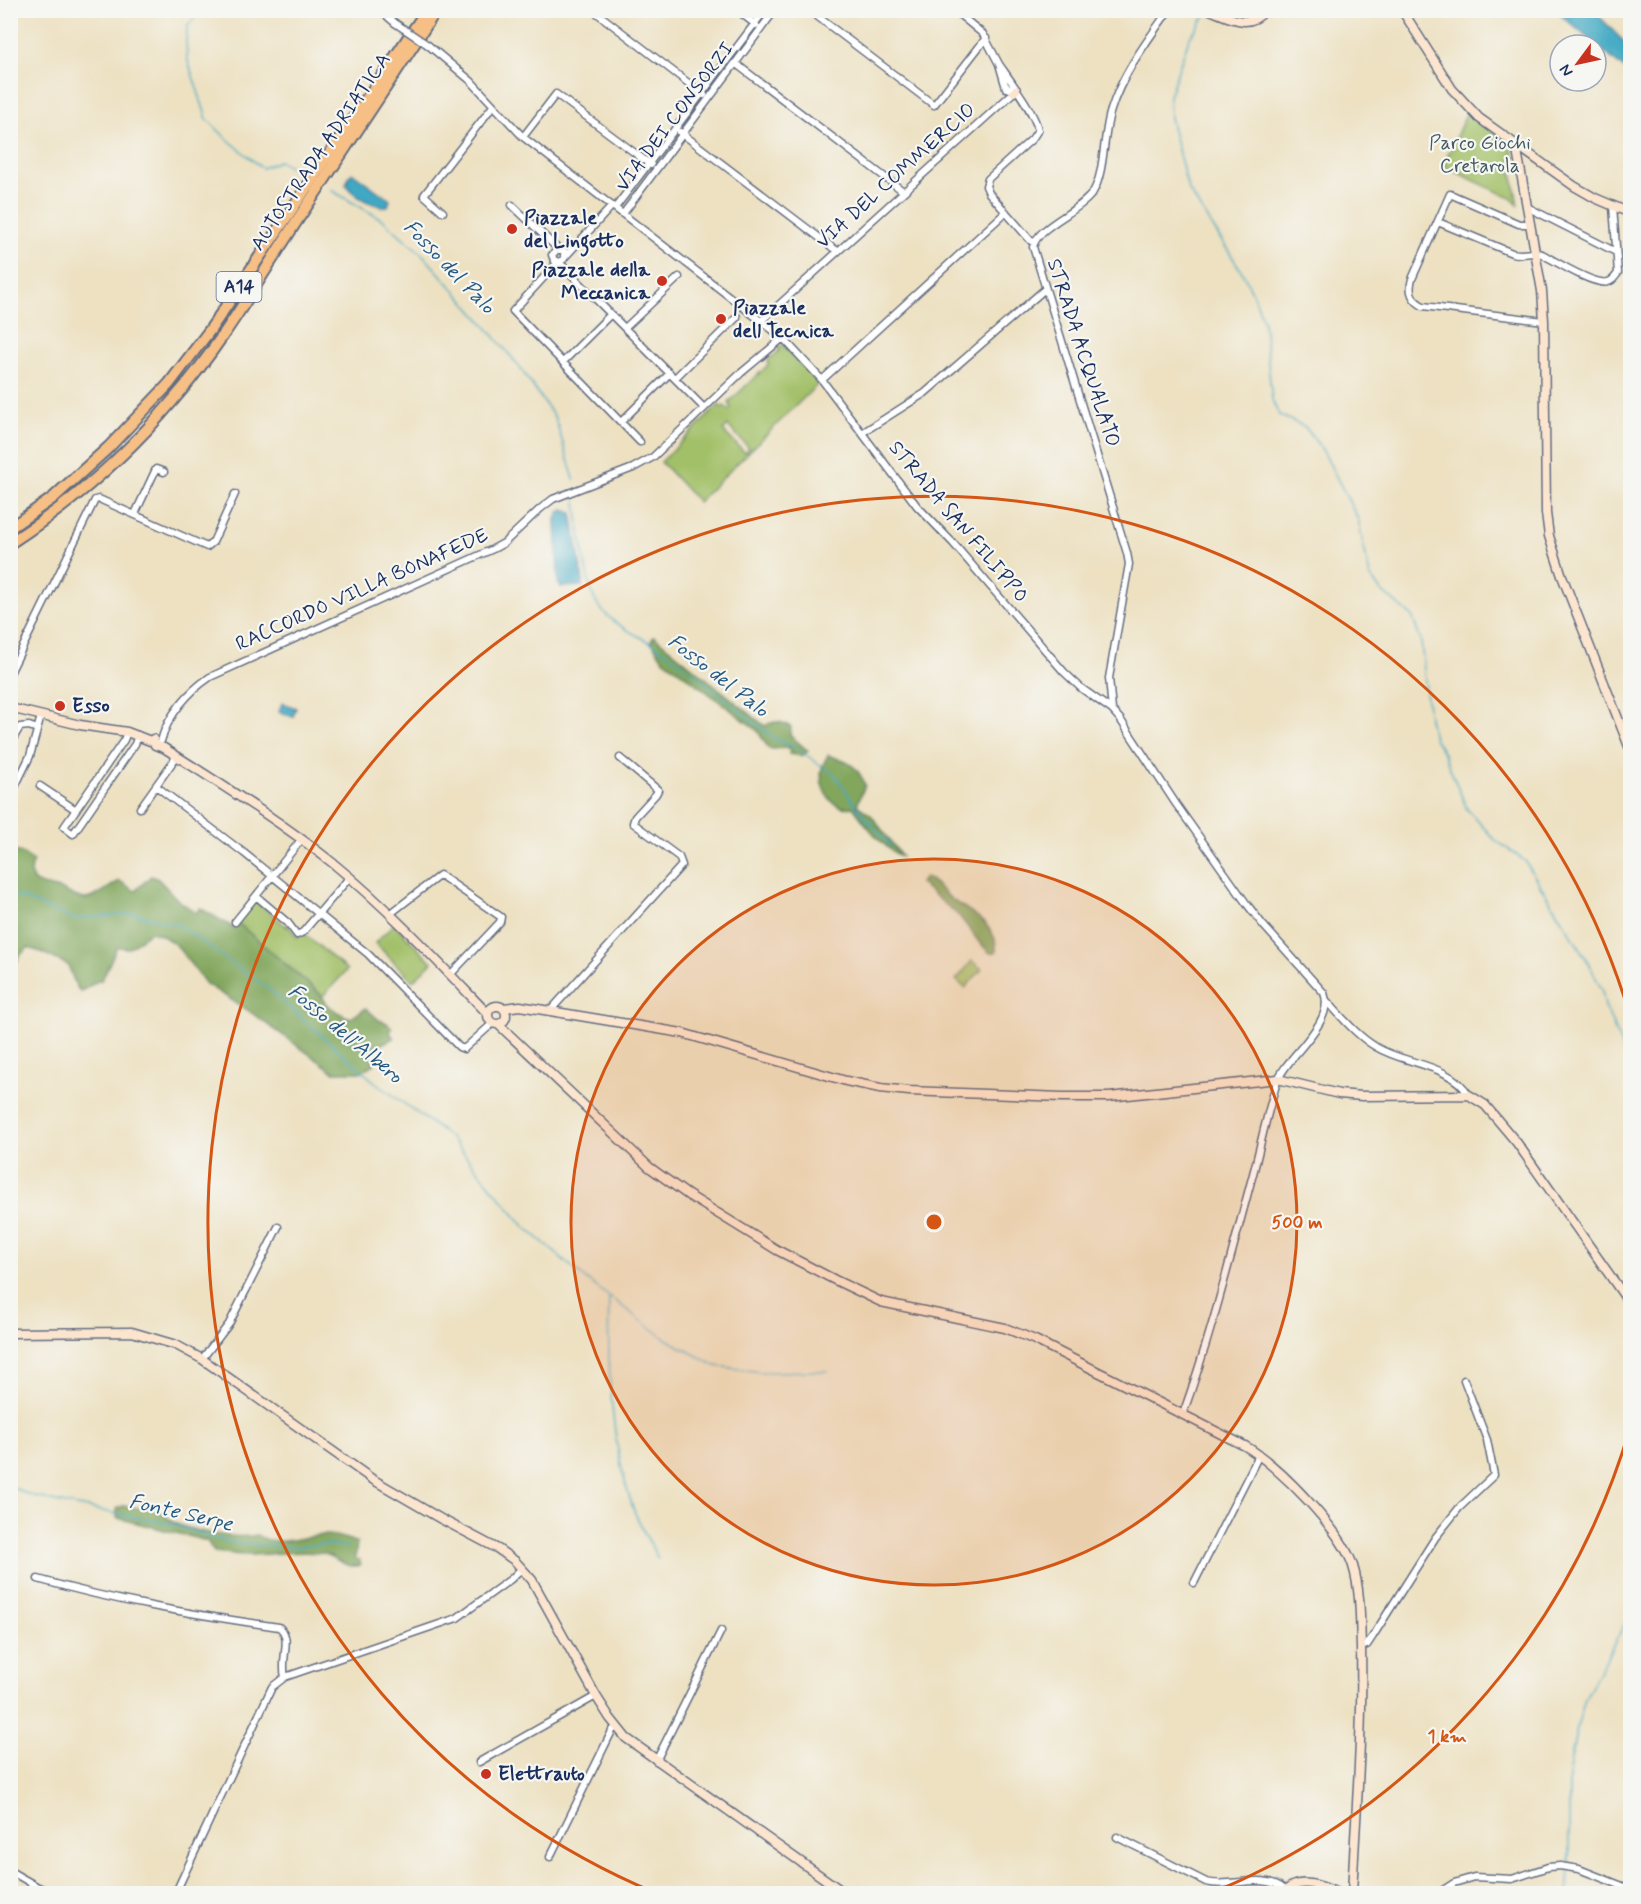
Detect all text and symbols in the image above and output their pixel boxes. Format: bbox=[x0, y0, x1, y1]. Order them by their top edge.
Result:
north arrow bbox=[1548, 33, 1608, 93]
street label: VIA DEI CONSORZI bbox=[610, 36, 740, 198]
street label: AUTOSTRADA ADRIATICA bbox=[245, 48, 397, 256]
text: N bbox=[1555, 60, 1578, 81]
street label: VIA DEL COMMERCIO bbox=[810, 97, 982, 255]
park label: Parco Giochi Cretarola bbox=[1429, 130, 1531, 180]
place label: Piazzale del Lingotto bbox=[524, 205, 624, 257]
water label: Fosso del Palo bbox=[397, 214, 502, 321]
marker: Piazzale del Lingotto bbox=[505, 222, 519, 236]
street label: STRADA ACQUALATO bbox=[1040, 255, 1126, 451]
place label: Piazzale della Meccanica bbox=[531, 257, 651, 307]
road number: A14 bbox=[216, 272, 262, 302]
marker: Piazzale della Meccanica bbox=[655, 274, 669, 288]
place label: Piazzale dell Tecnica bbox=[733, 295, 835, 345]
marker: Piazzale dell Tecnica bbox=[714, 312, 728, 326]
street label: STRADA SAN FILIPPO bbox=[882, 435, 1034, 609]
street label: RACCORDO VILLA BONAFEDE bbox=[232, 522, 492, 658]
water label: Fosso del Palo bbox=[662, 628, 775, 725]
place label: Esso bbox=[72, 693, 110, 720]
marker: Esso bbox=[53, 699, 67, 713]
water label: Fosso dell'Albero bbox=[282, 978, 409, 1091]
text: 500 m bbox=[1271, 1211, 1323, 1235]
centre of rings bbox=[924, 1212, 944, 1232]
water label: Fonte Serpe bbox=[126, 1487, 236, 1539]
text: 1 km bbox=[1427, 1725, 1467, 1749]
place label: Elettrauto bbox=[498, 1761, 585, 1788]
marker: Elettrauto bbox=[479, 1767, 493, 1781]

